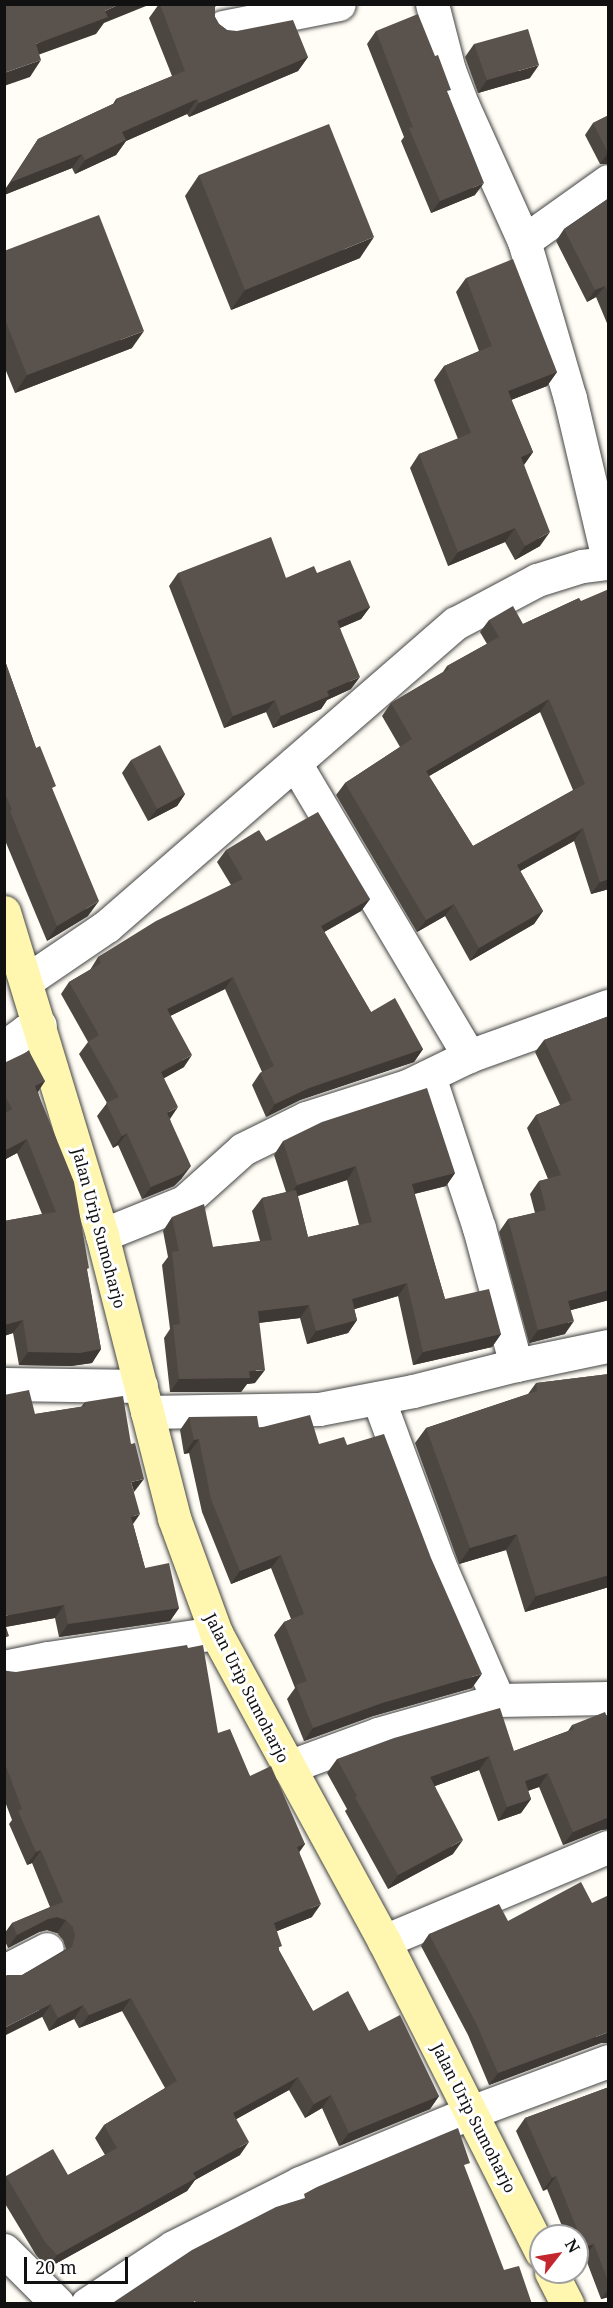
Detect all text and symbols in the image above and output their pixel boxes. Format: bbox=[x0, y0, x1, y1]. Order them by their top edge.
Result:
street label: Jalan Urip Sumoharjo bbox=[68, 1146, 130, 1310]
street label: Jalan Urip Sumoharjo bbox=[201, 1610, 293, 1766]
street label: Jalan Urip Sumoharjo bbox=[428, 2040, 520, 2196]
north arrow bbox=[529, 2224, 589, 2284]
text: N bbox=[560, 2235, 585, 2257]
scale bar bbox=[27, 2245, 130, 2283]
text: 20 m bbox=[35, 2255, 77, 2279]

